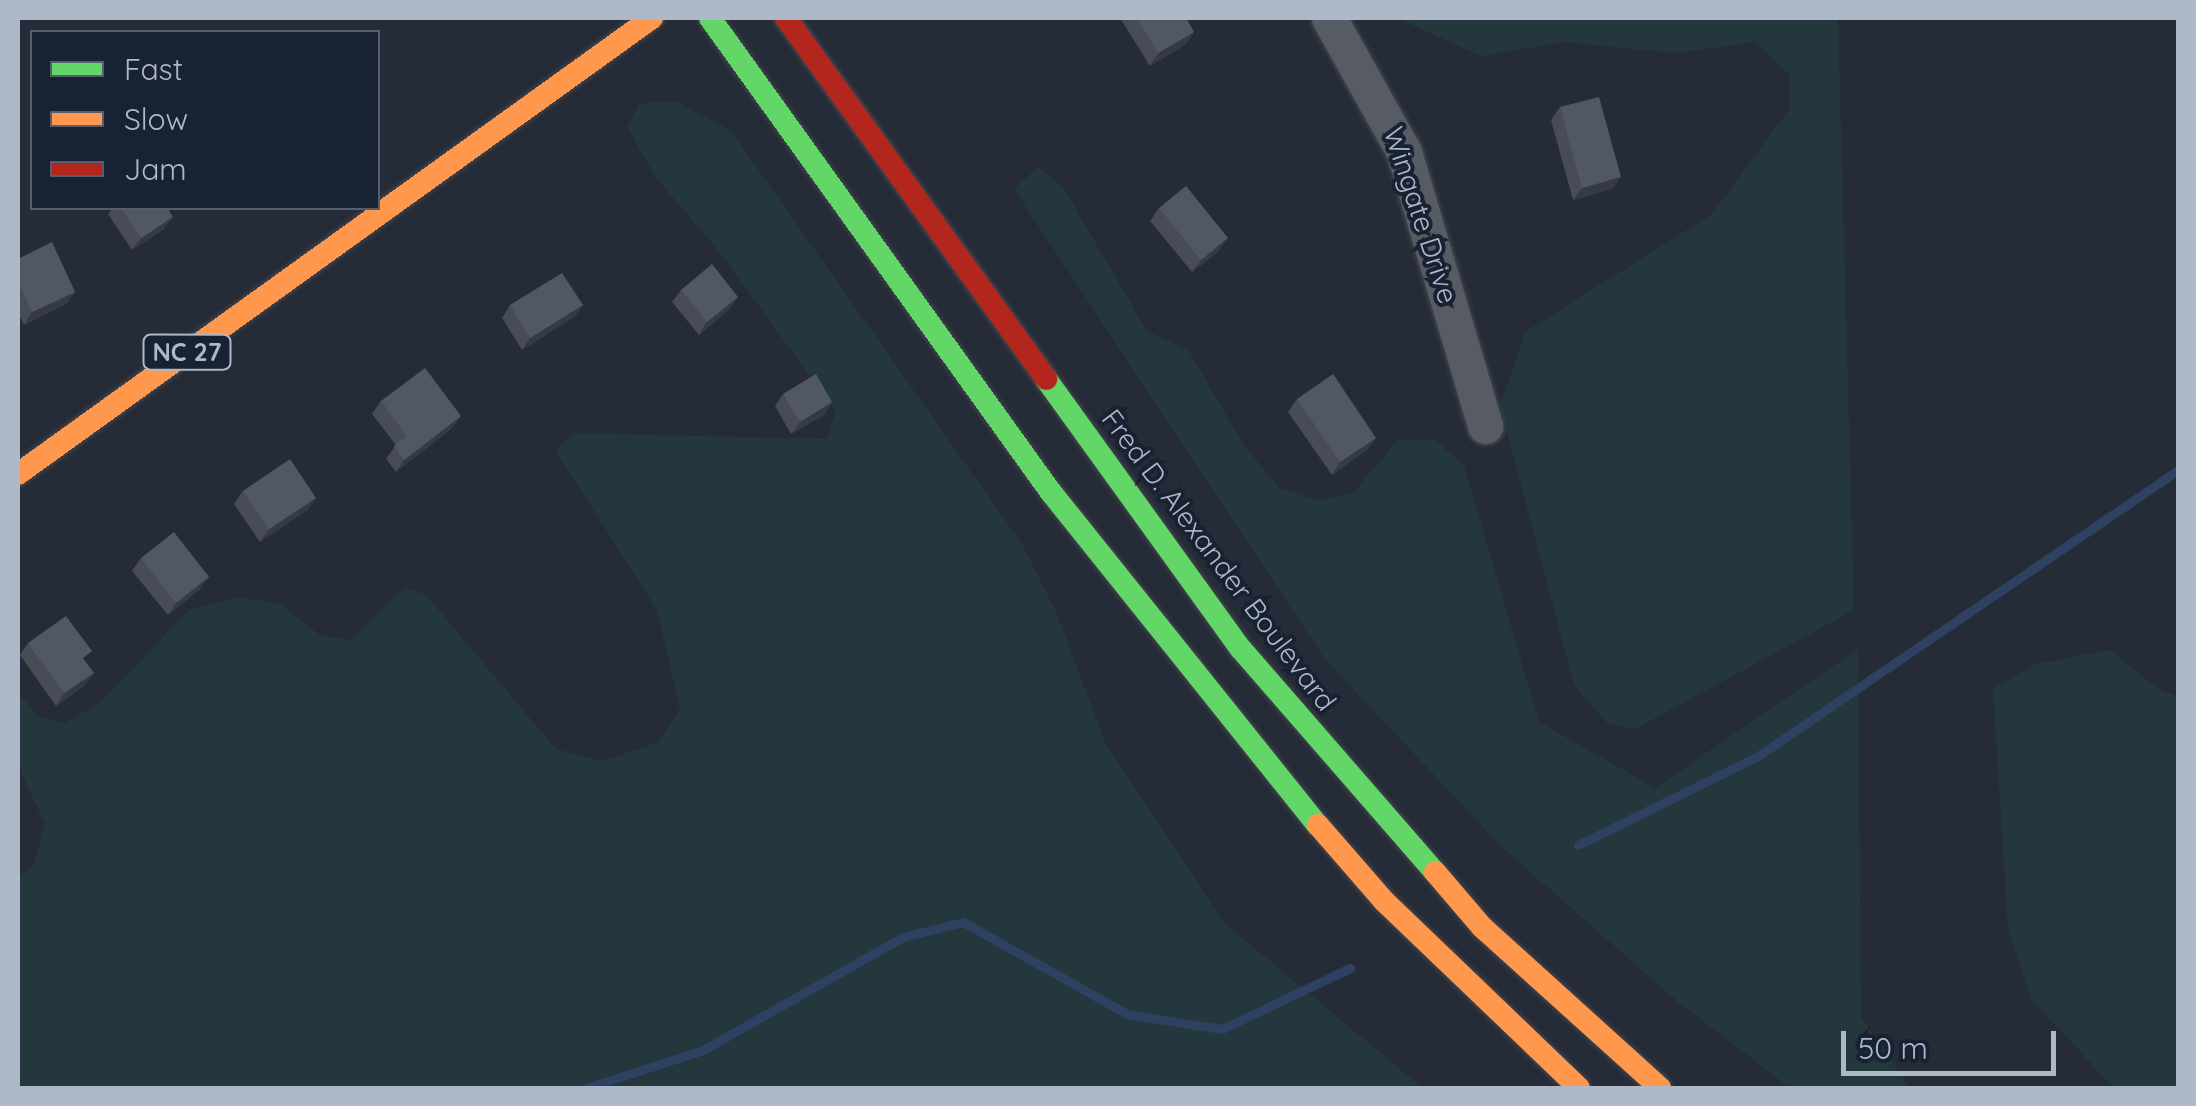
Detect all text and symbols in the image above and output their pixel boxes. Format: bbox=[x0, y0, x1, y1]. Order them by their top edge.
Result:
legend bbox=[30, 30, 380, 210]
text: Fast bbox=[124, 50, 183, 88]
text: Slow bbox=[124, 100, 188, 138]
street label: Wingate Drive bbox=[1377, 122, 1465, 308]
text: Jam bbox=[124, 150, 187, 188]
road number: NC 27 bbox=[142, 332, 232, 372]
street label: Fred D. Alexander Boulevard bbox=[1095, 403, 1343, 717]
scale bar bbox=[1846, 1011, 2061, 1073]
text: 50 m bbox=[1858, 1029, 1928, 1067]

